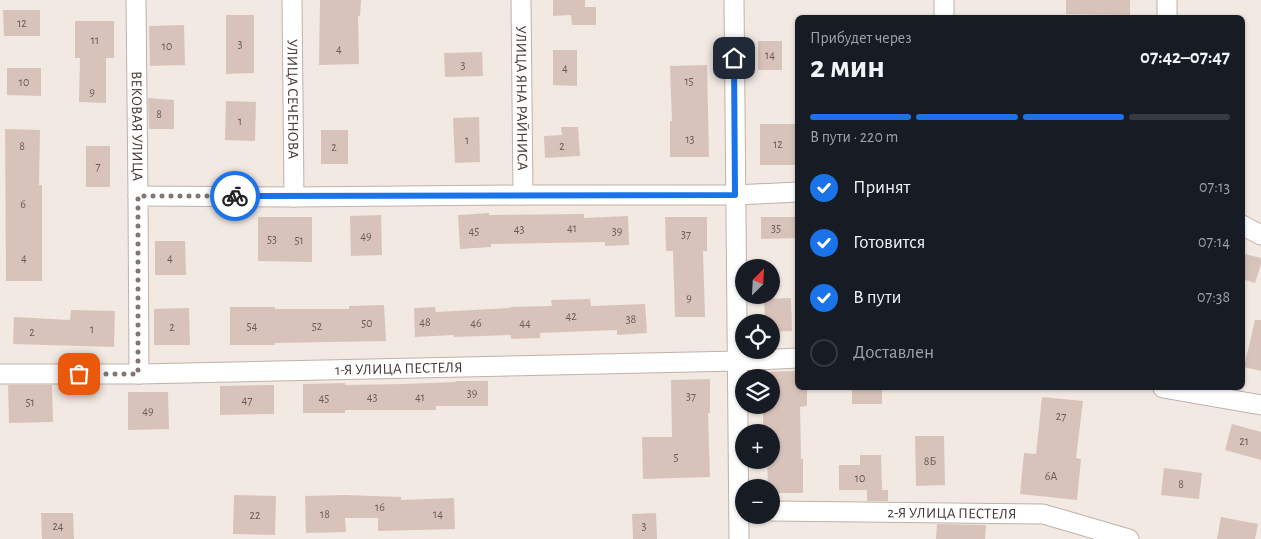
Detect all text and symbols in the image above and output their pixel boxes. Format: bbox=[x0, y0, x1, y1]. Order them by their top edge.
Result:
house number: 12 bbox=[17, 17, 27, 29]
street label: УЛИЦА ЯНА РАЙНИСА bbox=[514, 25, 530, 171]
text: Прибудет через bbox=[810, 30, 912, 46]
house number: 11 bbox=[91, 34, 99, 46]
pin bbox=[713, 37, 755, 79]
house number: 3 bbox=[238, 38, 243, 50]
street label: УЛИЦА СЕЧЕНОВА bbox=[285, 39, 301, 159]
house number: 10 bbox=[162, 40, 172, 52]
house number: 4 bbox=[336, 43, 342, 55]
icon: home bbox=[720, 44, 748, 72]
text: 07:42–07:47 bbox=[1140, 48, 1230, 67]
house number: 14 bbox=[765, 49, 775, 61]
text: 2 мин bbox=[810, 51, 885, 83]
house number: 3 bbox=[461, 59, 466, 71]
house number: 4 bbox=[562, 62, 568, 74]
street label: ВЕКОВАЯ УЛИЦА bbox=[129, 71, 145, 181]
house number: 15 bbox=[684, 75, 694, 87]
house number: 10 bbox=[19, 76, 29, 88]
house number: 9 bbox=[89, 86, 95, 98]
house number: 8 bbox=[156, 108, 162, 120]
house number: 1 bbox=[238, 115, 242, 127]
text: В пути · 220 m bbox=[810, 129, 898, 145]
house number: 13 bbox=[685, 133, 695, 145]
house number: 1 bbox=[465, 134, 469, 146]
house number: 12 bbox=[773, 138, 783, 150]
house number: 8 bbox=[19, 140, 25, 152]
house number: 2 bbox=[559, 140, 565, 152]
house number: 2 bbox=[331, 141, 337, 153]
house number: 7 bbox=[95, 160, 101, 172]
courier bbox=[210, 171, 260, 221]
icon: check bbox=[810, 174, 838, 202]
text: Принят bbox=[853, 178, 910, 197]
text: 07:13 bbox=[1199, 179, 1230, 195]
icon: bike bbox=[221, 182, 249, 210]
house number: 6 bbox=[20, 198, 26, 210]
house number: 41 bbox=[567, 222, 577, 234]
house number: 35 bbox=[771, 222, 781, 234]
house number: 43 bbox=[514, 223, 524, 235]
house number: 45 bbox=[469, 225, 479, 237]
house number: 39 bbox=[612, 225, 623, 237]
house number: 37 bbox=[681, 228, 691, 240]
icon: check bbox=[810, 229, 838, 257]
house number: 49 bbox=[360, 230, 372, 242]
house number: 53 bbox=[267, 233, 277, 245]
text: Готовится bbox=[853, 233, 926, 252]
house number: 51 bbox=[294, 234, 304, 246]
text: 07:14 bbox=[1198, 234, 1230, 250]
house number: 4 bbox=[21, 252, 27, 264]
house number: 4 bbox=[167, 252, 173, 264]
north arrow bbox=[735, 259, 780, 304]
map controls bbox=[735, 259, 780, 524]
icon: check bbox=[810, 284, 838, 312]
text: В пути bbox=[853, 288, 902, 307]
text: 07:38 bbox=[1197, 289, 1230, 305]
house number: 9 bbox=[686, 292, 692, 304]
house number: 42 bbox=[565, 310, 577, 322]
house number: 38 bbox=[626, 313, 637, 325]
button: locate bbox=[735, 314, 780, 359]
house number: 48 bbox=[419, 316, 431, 328]
house number: 50 bbox=[361, 317, 373, 329]
house number: 46 bbox=[470, 317, 482, 329]
house number: 44 bbox=[519, 317, 531, 329]
house number: 54 bbox=[247, 320, 258, 332]
house number: 52 bbox=[312, 320, 323, 332]
house number: 2 bbox=[169, 321, 175, 333]
house number: 1 bbox=[90, 323, 94, 335]
house number: 2 bbox=[29, 326, 35, 338]
text: Доставлен bbox=[853, 343, 934, 362]
pin bbox=[58, 353, 100, 395]
street label: 1-Я УЛИЦА ПЕСТЕЛЯ bbox=[335, 359, 463, 377]
icon: bag bbox=[65, 360, 93, 388]
button: layers bbox=[735, 369, 780, 414]
house number: 39 bbox=[467, 387, 478, 399]
house number: 37 bbox=[686, 390, 696, 402]
house number: 43 bbox=[367, 391, 377, 403]
house number: 41 bbox=[415, 391, 425, 403]
house number: 45 bbox=[319, 392, 329, 404]
house number: 47 bbox=[242, 394, 252, 406]
house number: 51 bbox=[25, 396, 35, 408]
house number: 49 bbox=[142, 405, 154, 417]
house number: 27 bbox=[1056, 410, 1066, 422]
button: + bbox=[735, 424, 780, 469]
house number: 21 bbox=[1239, 435, 1249, 447]
house number: 5 bbox=[673, 451, 679, 463]
house number: 8Б bbox=[924, 455, 936, 467]
house number: 6А bbox=[1045, 470, 1057, 482]
house number: 10 bbox=[855, 472, 865, 484]
house number: 8 bbox=[1178, 478, 1184, 490]
button: − bbox=[735, 479, 780, 524]
house number: 16 bbox=[375, 501, 385, 513]
street label: 2-Я УЛИЦА ПЕСТЕЛЯ bbox=[887, 505, 1017, 521]
house number: 18 bbox=[320, 508, 330, 520]
house number: 14 bbox=[433, 508, 443, 520]
house number: 22 bbox=[250, 509, 261, 521]
house number: 24 bbox=[52, 520, 64, 532]
house number: 3 bbox=[642, 520, 647, 532]

